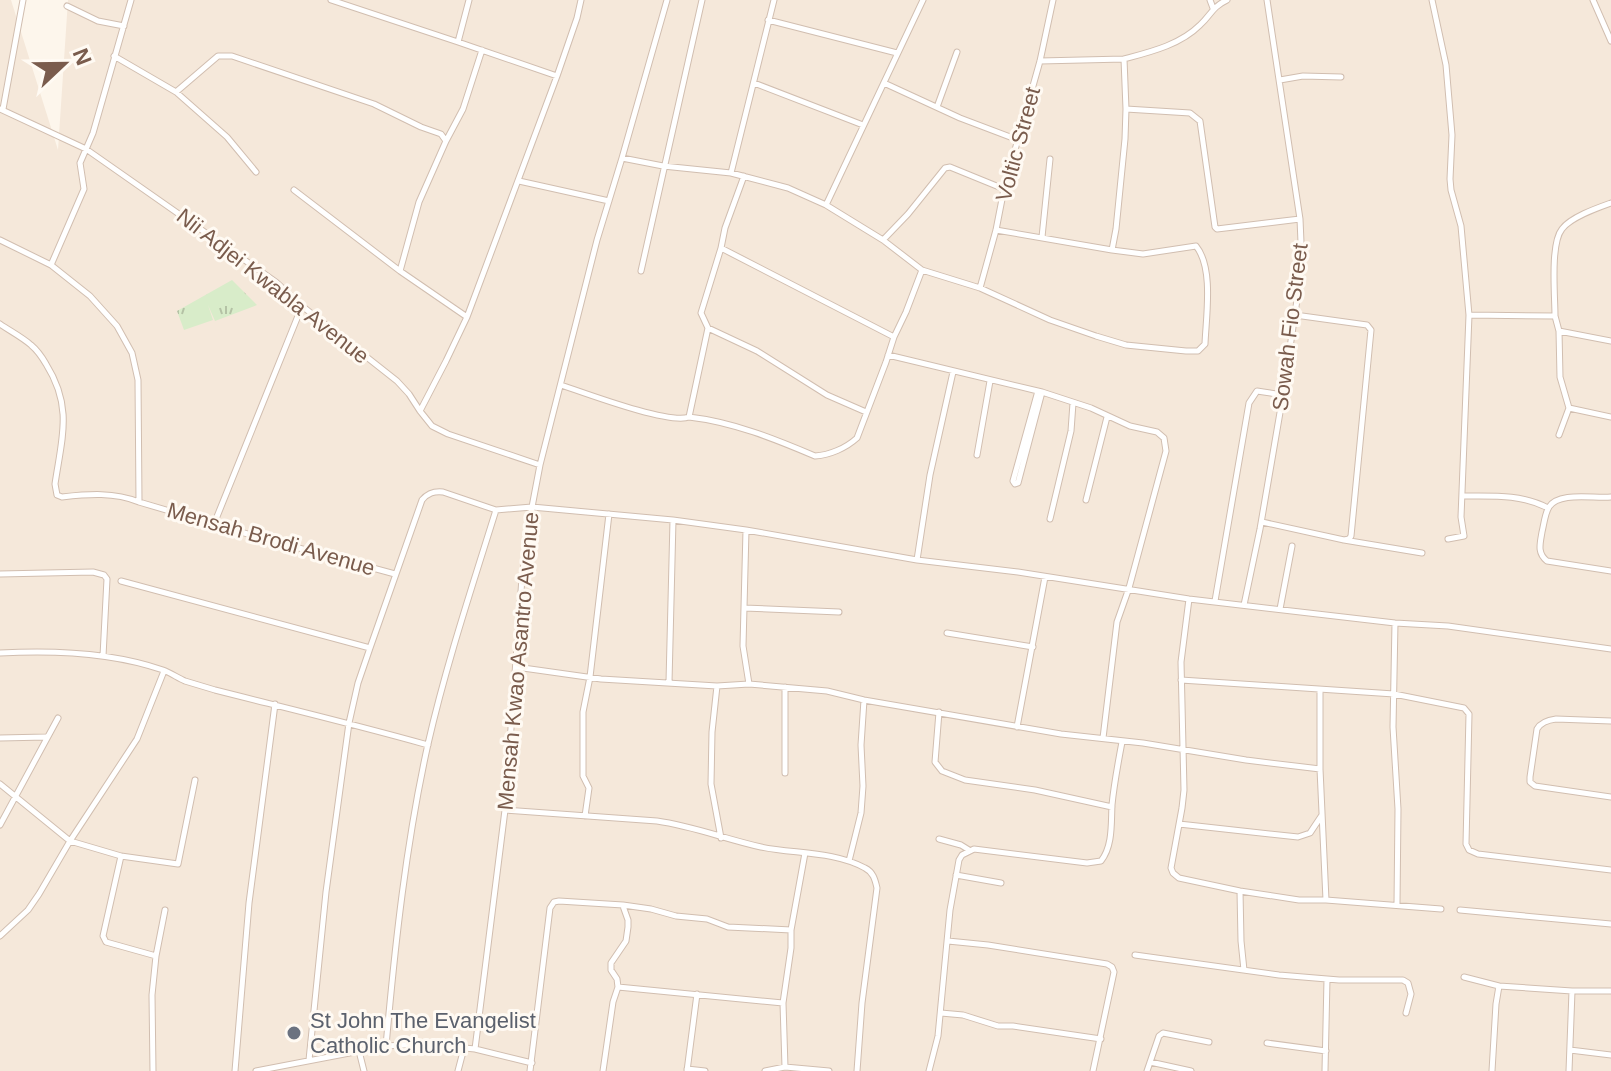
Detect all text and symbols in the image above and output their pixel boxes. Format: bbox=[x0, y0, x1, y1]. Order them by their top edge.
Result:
north arrow bbox=[24, 24, 104, 104]
text: N bbox=[68, 45, 97, 69]
street label: Voltic Street bbox=[991, 84, 1045, 204]
street label: Nii Adjei Kwabla Avenue bbox=[172, 203, 374, 369]
street label: Sowah Fio Street bbox=[1267, 242, 1313, 412]
street label: Mensah Brodi Avenue bbox=[164, 497, 378, 581]
street label: Mensah Kwao Asantro Avenue bbox=[493, 511, 543, 811]
place label: St John The Evangelist Catholic Church bbox=[310, 1008, 536, 1058]
marker: St John The Evangelist Catholic Church bbox=[285, 1024, 303, 1042]

